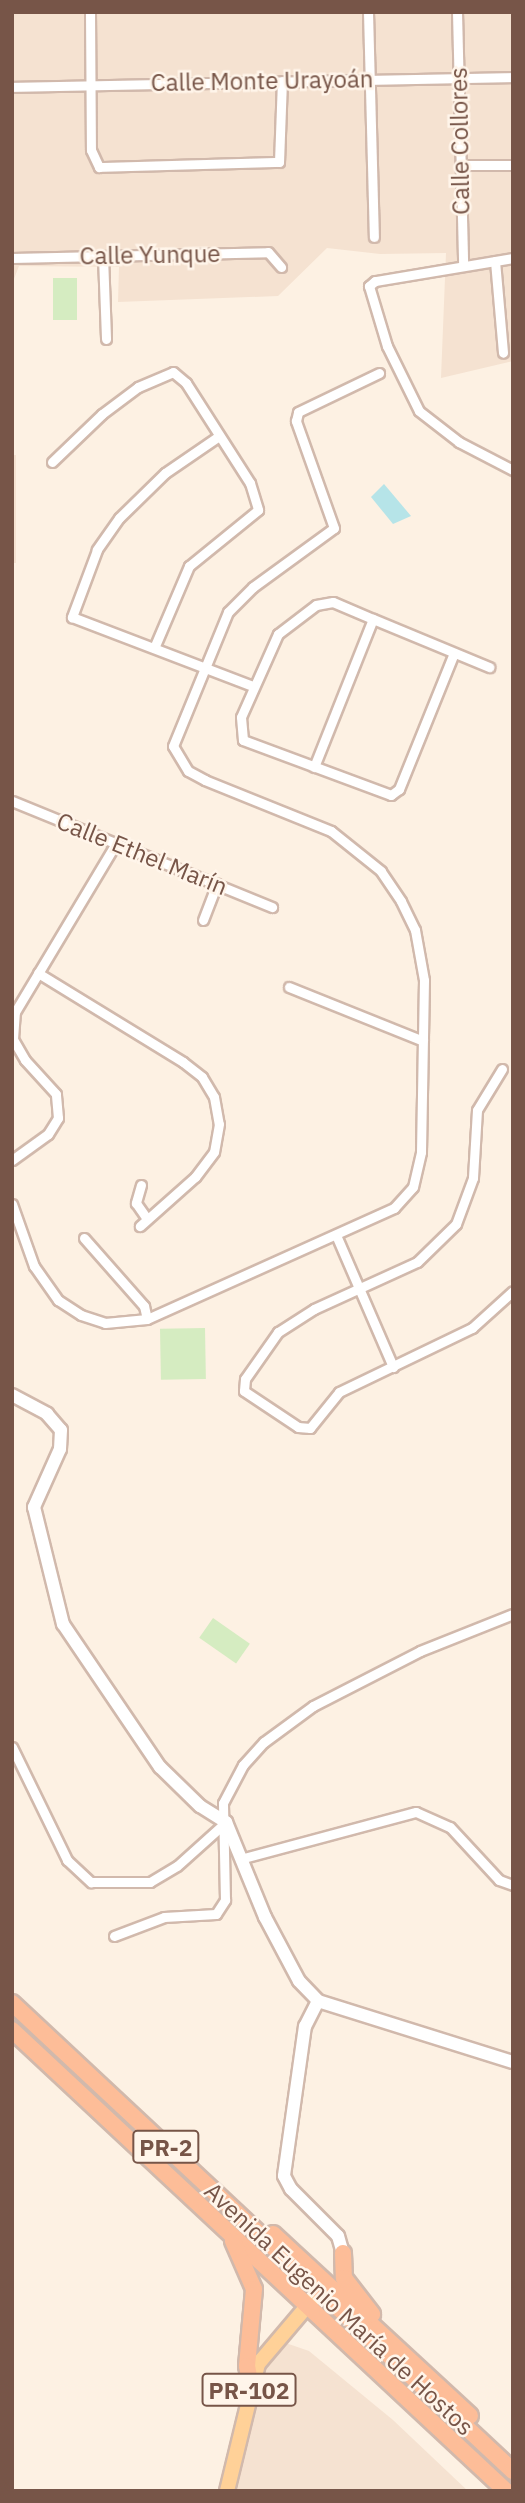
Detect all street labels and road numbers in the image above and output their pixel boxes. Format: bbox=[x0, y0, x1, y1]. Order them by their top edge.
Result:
street label: Calle Monte Urayoán bbox=[150, 65, 374, 97]
street label: Calle Collores bbox=[444, 67, 476, 215]
street label: Calle Yunque bbox=[79, 239, 221, 271]
street label: Calle Ethel Marín bbox=[52, 807, 232, 901]
road number: PR-2 bbox=[131, 2128, 201, 2166]
street label: Avenida Eugenio María de Hostos bbox=[198, 2177, 480, 2441]
road number: PR-102 bbox=[200, 2370, 298, 2410]

